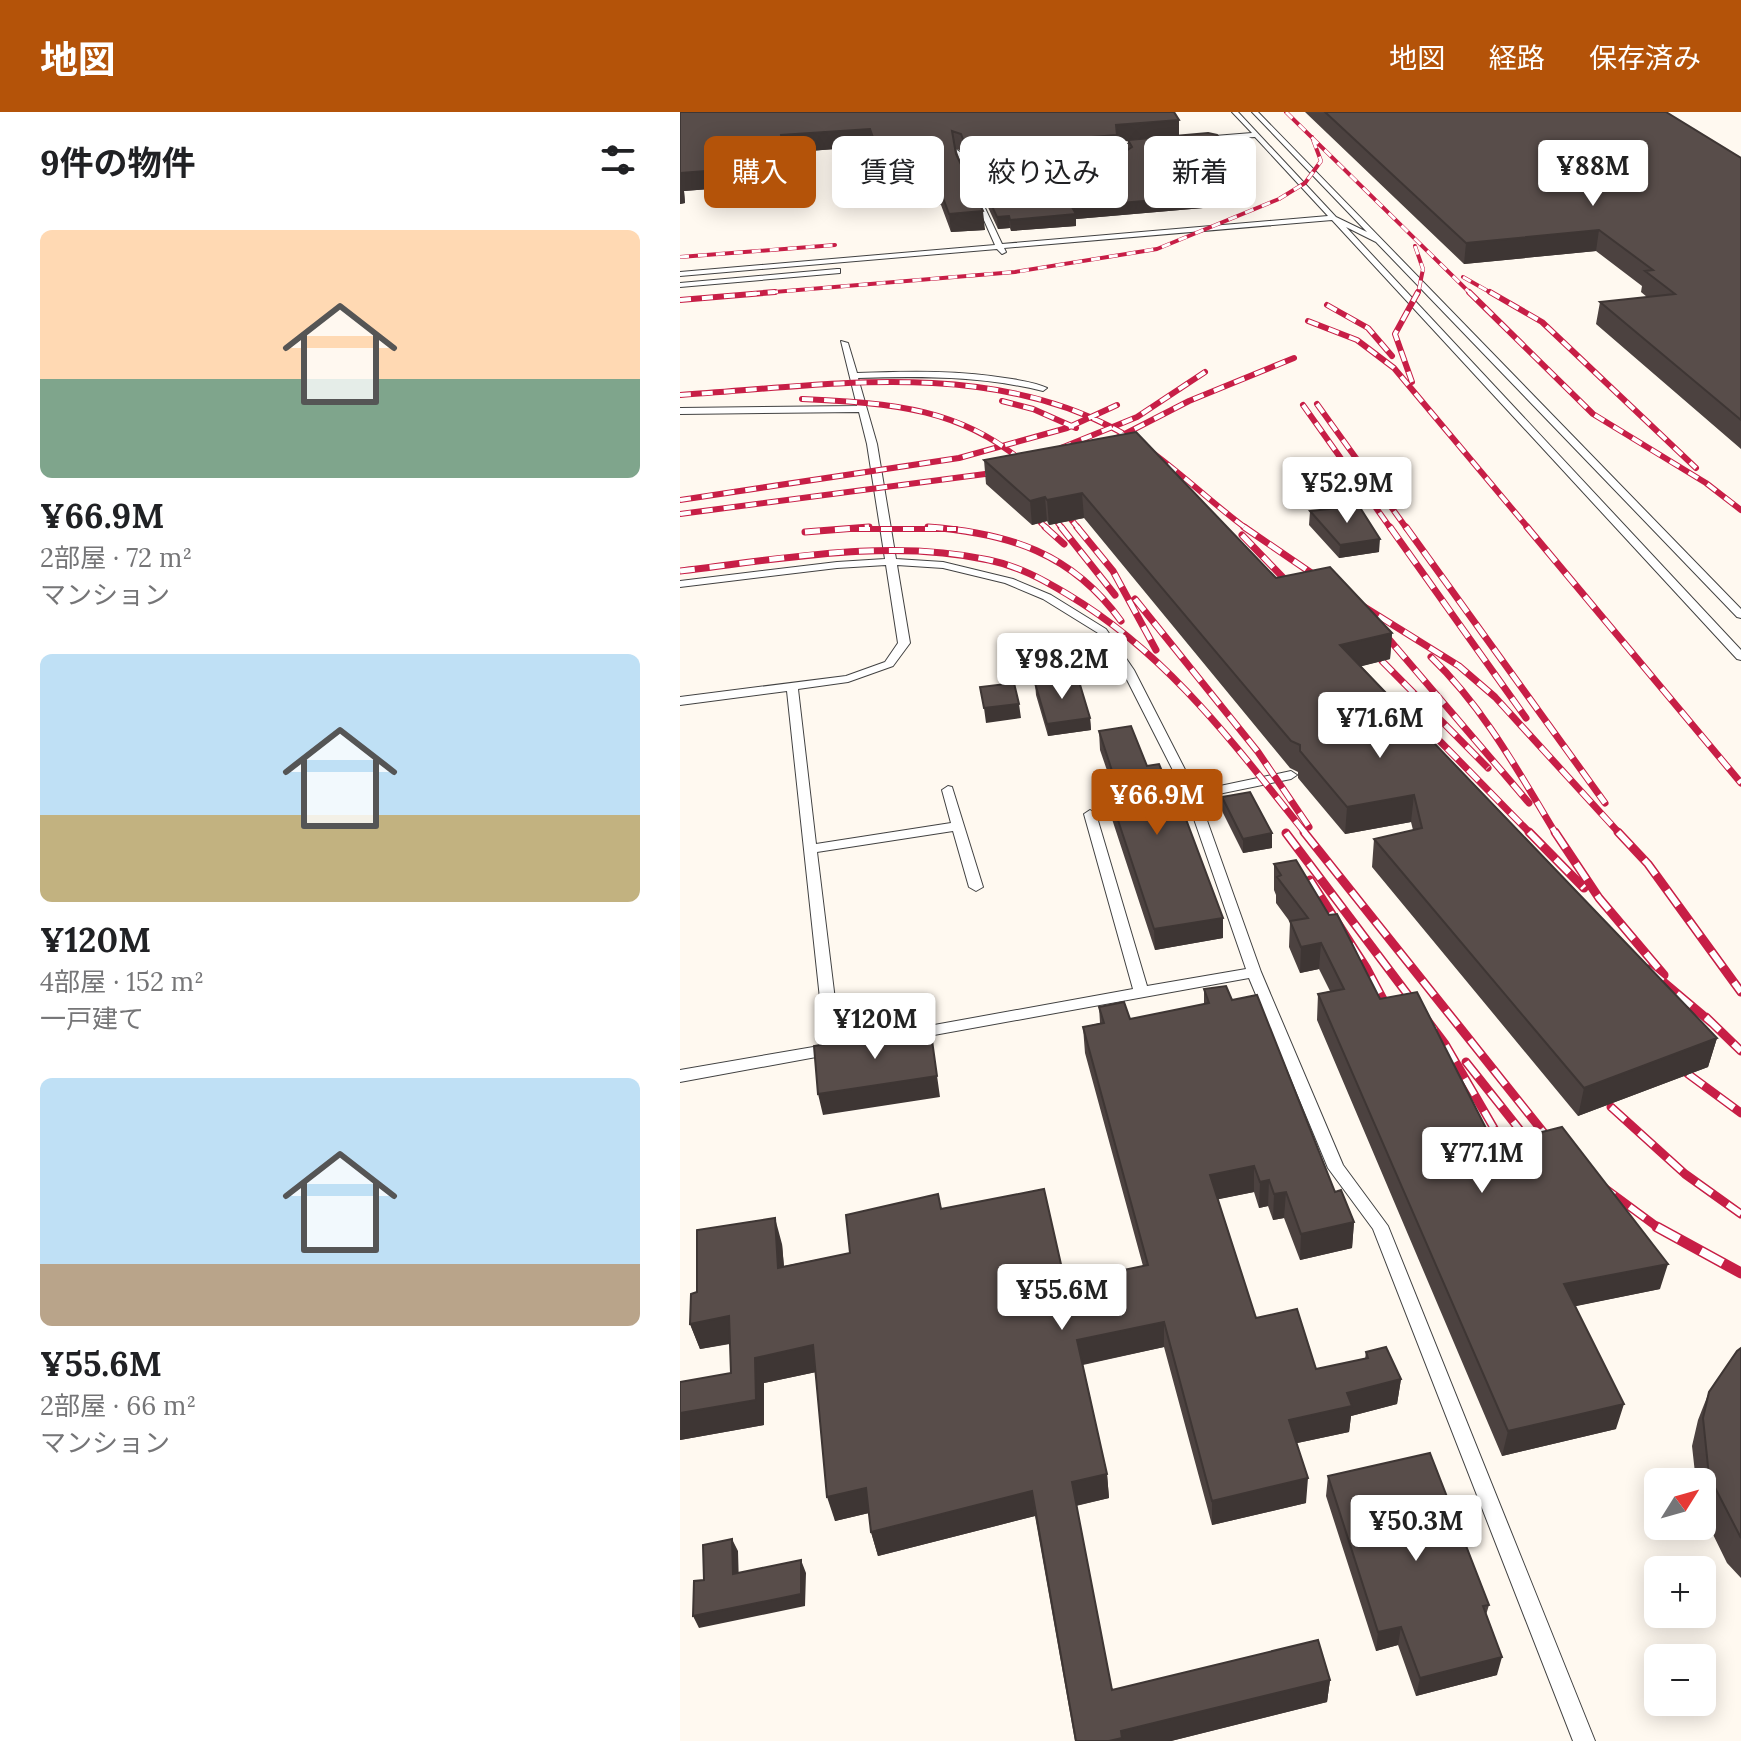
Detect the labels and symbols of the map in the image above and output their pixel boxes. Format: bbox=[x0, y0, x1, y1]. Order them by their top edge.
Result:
pin: ¥88M bbox=[1546, 140, 1640, 208]
pin: ¥52.9M bbox=[1282, 457, 1412, 525]
pin: ¥98.2M bbox=[997, 633, 1127, 701]
pin: ¥71.6M bbox=[1315, 692, 1445, 760]
pin: ¥66.9M bbox=[1092, 769, 1222, 837]
pin: ¥120M bbox=[819, 993, 931, 1061]
pin: ¥77.1M bbox=[1417, 1127, 1547, 1195]
pin: ¥55.6M bbox=[997, 1264, 1127, 1332]
north arrow bbox=[1644, 1468, 1716, 1540]
pin: ¥50.3M bbox=[1351, 1495, 1481, 1563]

